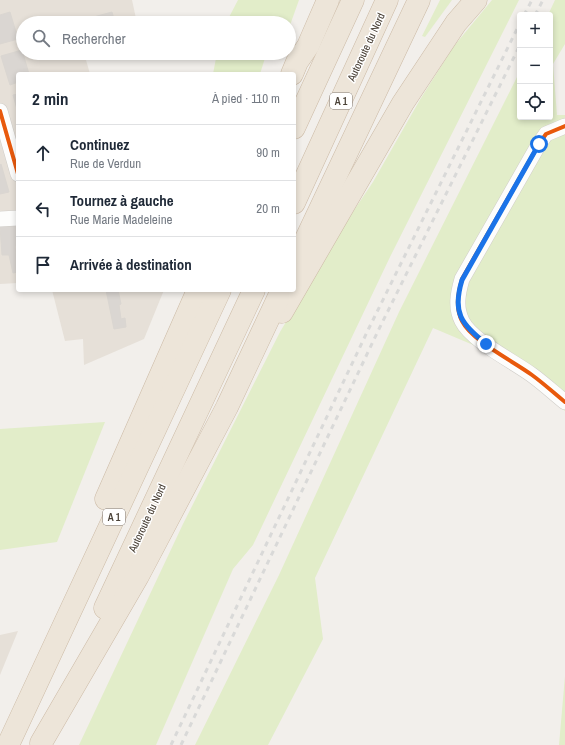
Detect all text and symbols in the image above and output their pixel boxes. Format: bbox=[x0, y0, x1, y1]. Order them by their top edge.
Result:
street label: Autoroute du Nord bbox=[344, 11, 388, 84]
map controls bbox=[517, 12, 553, 120]
button: + bbox=[517, 12, 553, 48]
search box bbox=[16, 16, 296, 60]
icon: search bbox=[30, 27, 52, 49]
text: Rechercher bbox=[62, 28, 126, 49]
button: − bbox=[517, 48, 553, 84]
button: locate bbox=[517, 84, 553, 120]
text: 2 min bbox=[32, 87, 68, 110]
text: À pied · 110 m bbox=[212, 90, 280, 107]
road number: A 1 bbox=[330, 93, 352, 109]
text: Continuez bbox=[70, 134, 129, 155]
route start bbox=[530, 135, 548, 153]
icon: ahead bbox=[32, 142, 54, 164]
text: 90 m bbox=[256, 144, 280, 161]
text: Rue de Verdun bbox=[70, 155, 141, 172]
text: Tournez à gauche bbox=[70, 190, 174, 211]
icon: left bbox=[32, 198, 54, 220]
text: 20 m bbox=[256, 200, 280, 217]
text: Rue Marie Madeleine bbox=[70, 211, 173, 228]
icon: arrive bbox=[32, 254, 54, 276]
text: Arrivée à destination bbox=[70, 254, 192, 275]
route end bbox=[477, 335, 495, 353]
street label: Autoroute du Nord bbox=[125, 482, 169, 555]
road number: A 1 bbox=[103, 509, 125, 525]

